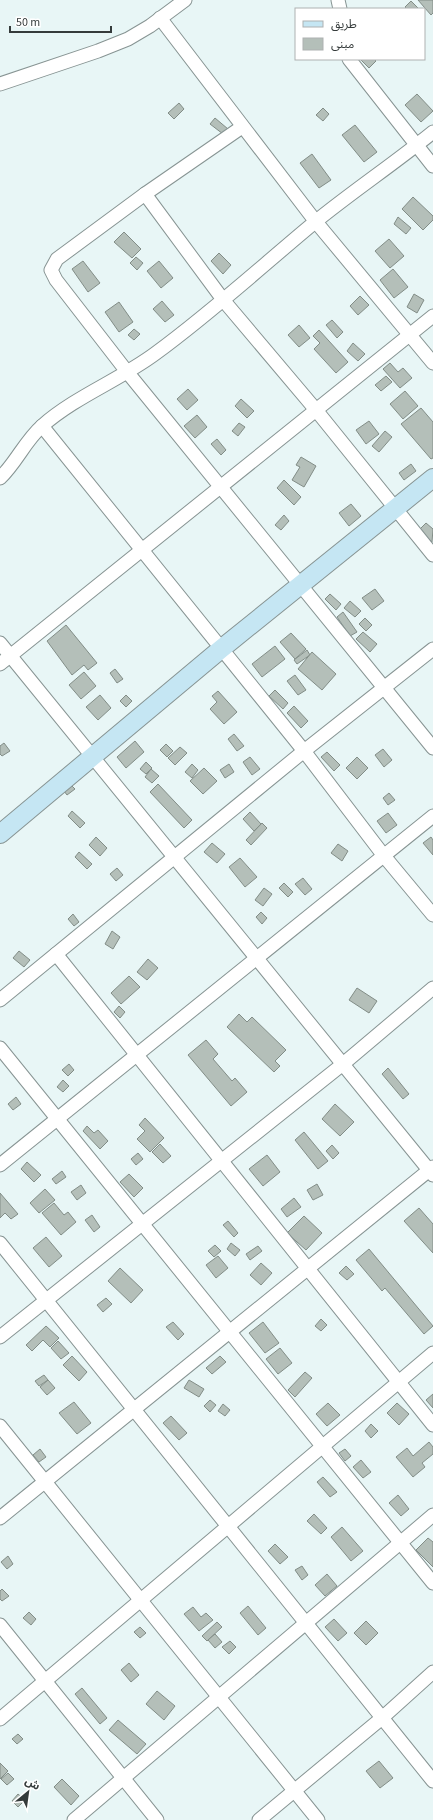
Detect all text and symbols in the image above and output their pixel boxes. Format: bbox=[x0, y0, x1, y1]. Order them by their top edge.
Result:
scale bar bbox=[10, 8, 111, 34]
legend bbox=[295, 8, 425, 60]
text: 50 m bbox=[16, 14, 40, 31]
text: طريق bbox=[331, 16, 357, 33]
text: مبنى bbox=[331, 36, 354, 53]
north arrow bbox=[8, 1772, 48, 1812]
text: ش bbox=[22, 1773, 43, 1794]

